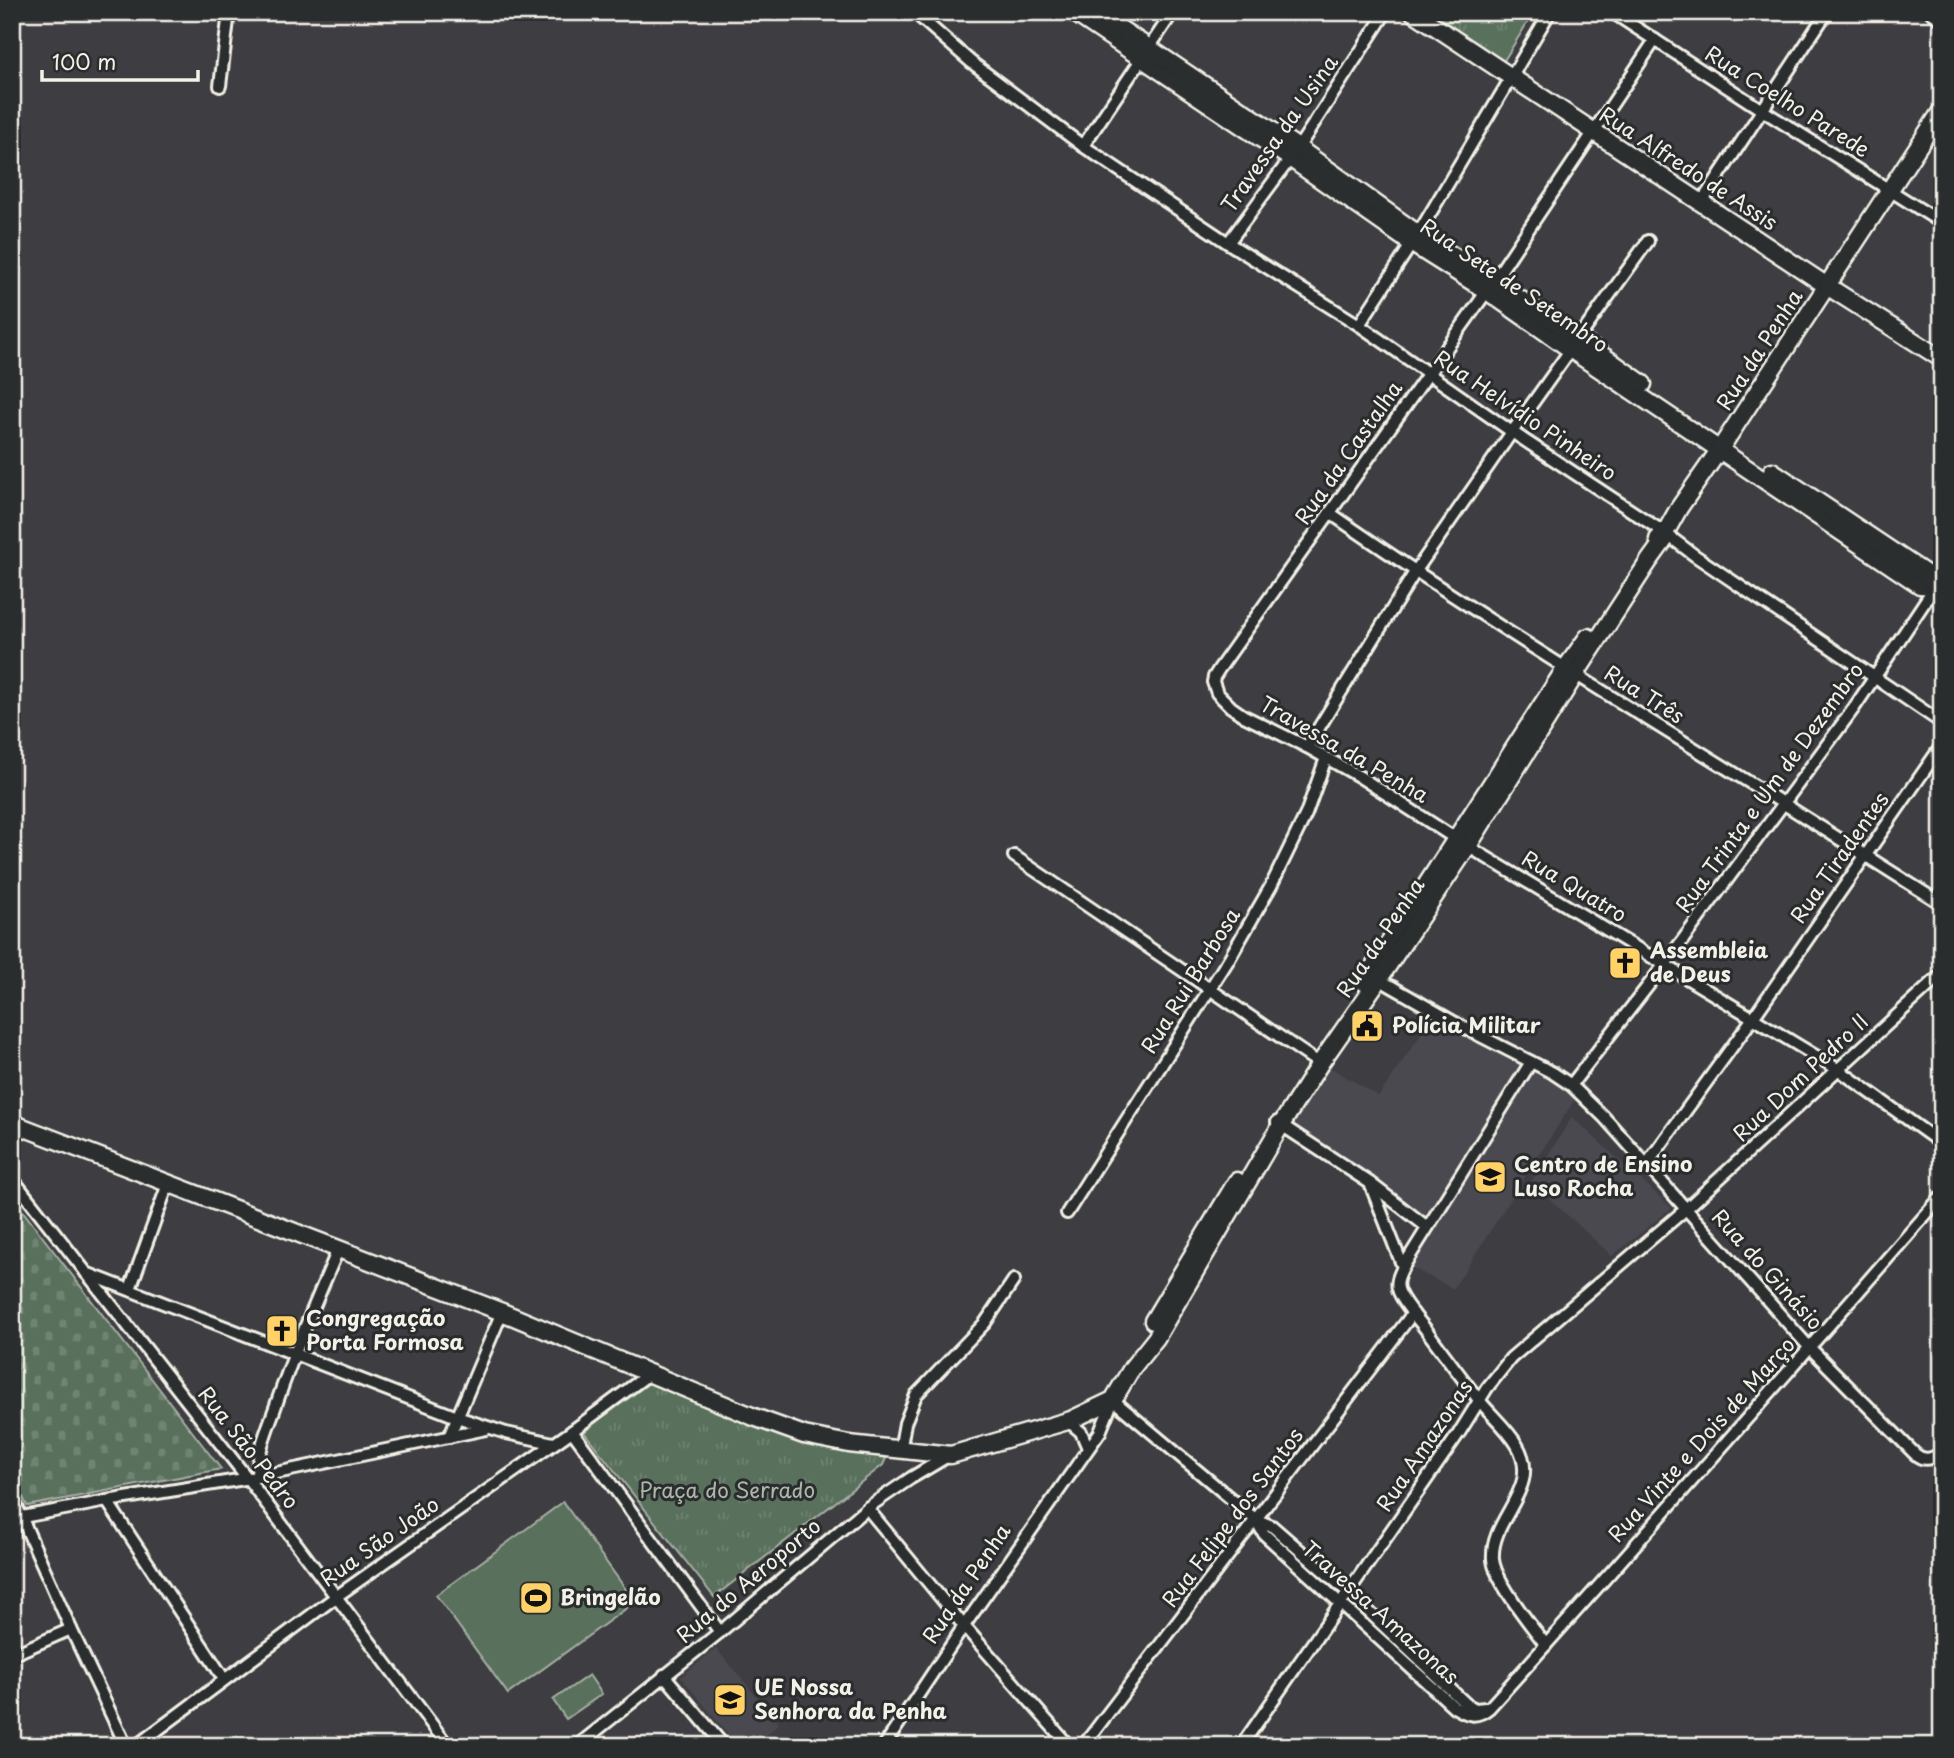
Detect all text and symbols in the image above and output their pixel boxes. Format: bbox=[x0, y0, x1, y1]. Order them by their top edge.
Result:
street label: Rua Coelho Parede bbox=[1699, 37, 1877, 164]
scale bar bbox=[42, 38, 198, 82]
text: 100 m bbox=[52, 45, 116, 77]
street label: Travessa da Usina bbox=[1212, 47, 1345, 218]
street label: Rua Alfredo de Assis bbox=[1594, 98, 1785, 237]
street label: Rua Sete de Setembro bbox=[1414, 209, 1616, 359]
street label: Rua da Penha bbox=[1707, 282, 1810, 416]
street label: Rua Helvídio Pinheiro bbox=[1428, 341, 1624, 488]
street label: Rua da Castalha bbox=[1286, 373, 1409, 530]
street label: Rua Trinta e Um de Dezembro bbox=[1667, 655, 1870, 919]
street label: Rua Três bbox=[1599, 656, 1691, 731]
street label: Travessa da Penha bbox=[1254, 687, 1436, 810]
street label: Rua Tiradentes bbox=[1781, 785, 1896, 929]
street label: Rua Quatro bbox=[1516, 841, 1634, 929]
street label: Rua da Penha bbox=[1327, 870, 1432, 1003]
street label: Rua Rui Barbosa bbox=[1132, 901, 1247, 1059]
place label: Assembleia de Deus bbox=[1649, 933, 1769, 989]
church icon: Assembleia de Deus bbox=[1606, 944, 1644, 982]
street label: Rua Dom Pedro II bbox=[1725, 1005, 1875, 1148]
public building icon: Polícia Militar bbox=[1348, 1007, 1386, 1045]
place label: Polícia Militar bbox=[1392, 1008, 1541, 1040]
place label: Centro de Ensino Luso Rocha bbox=[1514, 1147, 1692, 1203]
school or university icon: Centro de Ensino Luso Rocha bbox=[1471, 1158, 1509, 1196]
street label: Rua do Ginásio bbox=[1705, 1201, 1832, 1336]
place label: Congregação Porta Formosa bbox=[306, 1301, 464, 1357]
church icon: Congregação Porta Formosa bbox=[263, 1312, 301, 1350]
street label: Rua Vinte e Dois de Março bbox=[1599, 1329, 1802, 1548]
street label: Rua Amazonas bbox=[1367, 1373, 1479, 1517]
street label: Rua São Pedro bbox=[191, 1379, 308, 1515]
street label: Rua Felipe dos Santos bbox=[1153, 1420, 1310, 1613]
park label: Praça do Serrado bbox=[639, 1473, 815, 1505]
street label: Rua São João bbox=[313, 1487, 445, 1593]
street label: Rua do Aeroporto bbox=[669, 1509, 827, 1650]
street label: Rua da Penha bbox=[913, 1516, 1018, 1649]
street label: Travessa Amazonas bbox=[1296, 1532, 1467, 1691]
sports icon: Bringelão bbox=[517, 1579, 555, 1617]
place label: Bringelão bbox=[560, 1580, 661, 1612]
place label: UE Nossa Senhora da Penha bbox=[754, 1670, 947, 1726]
school or university icon: UE Nossa Senhora da Penha bbox=[711, 1681, 749, 1719]

